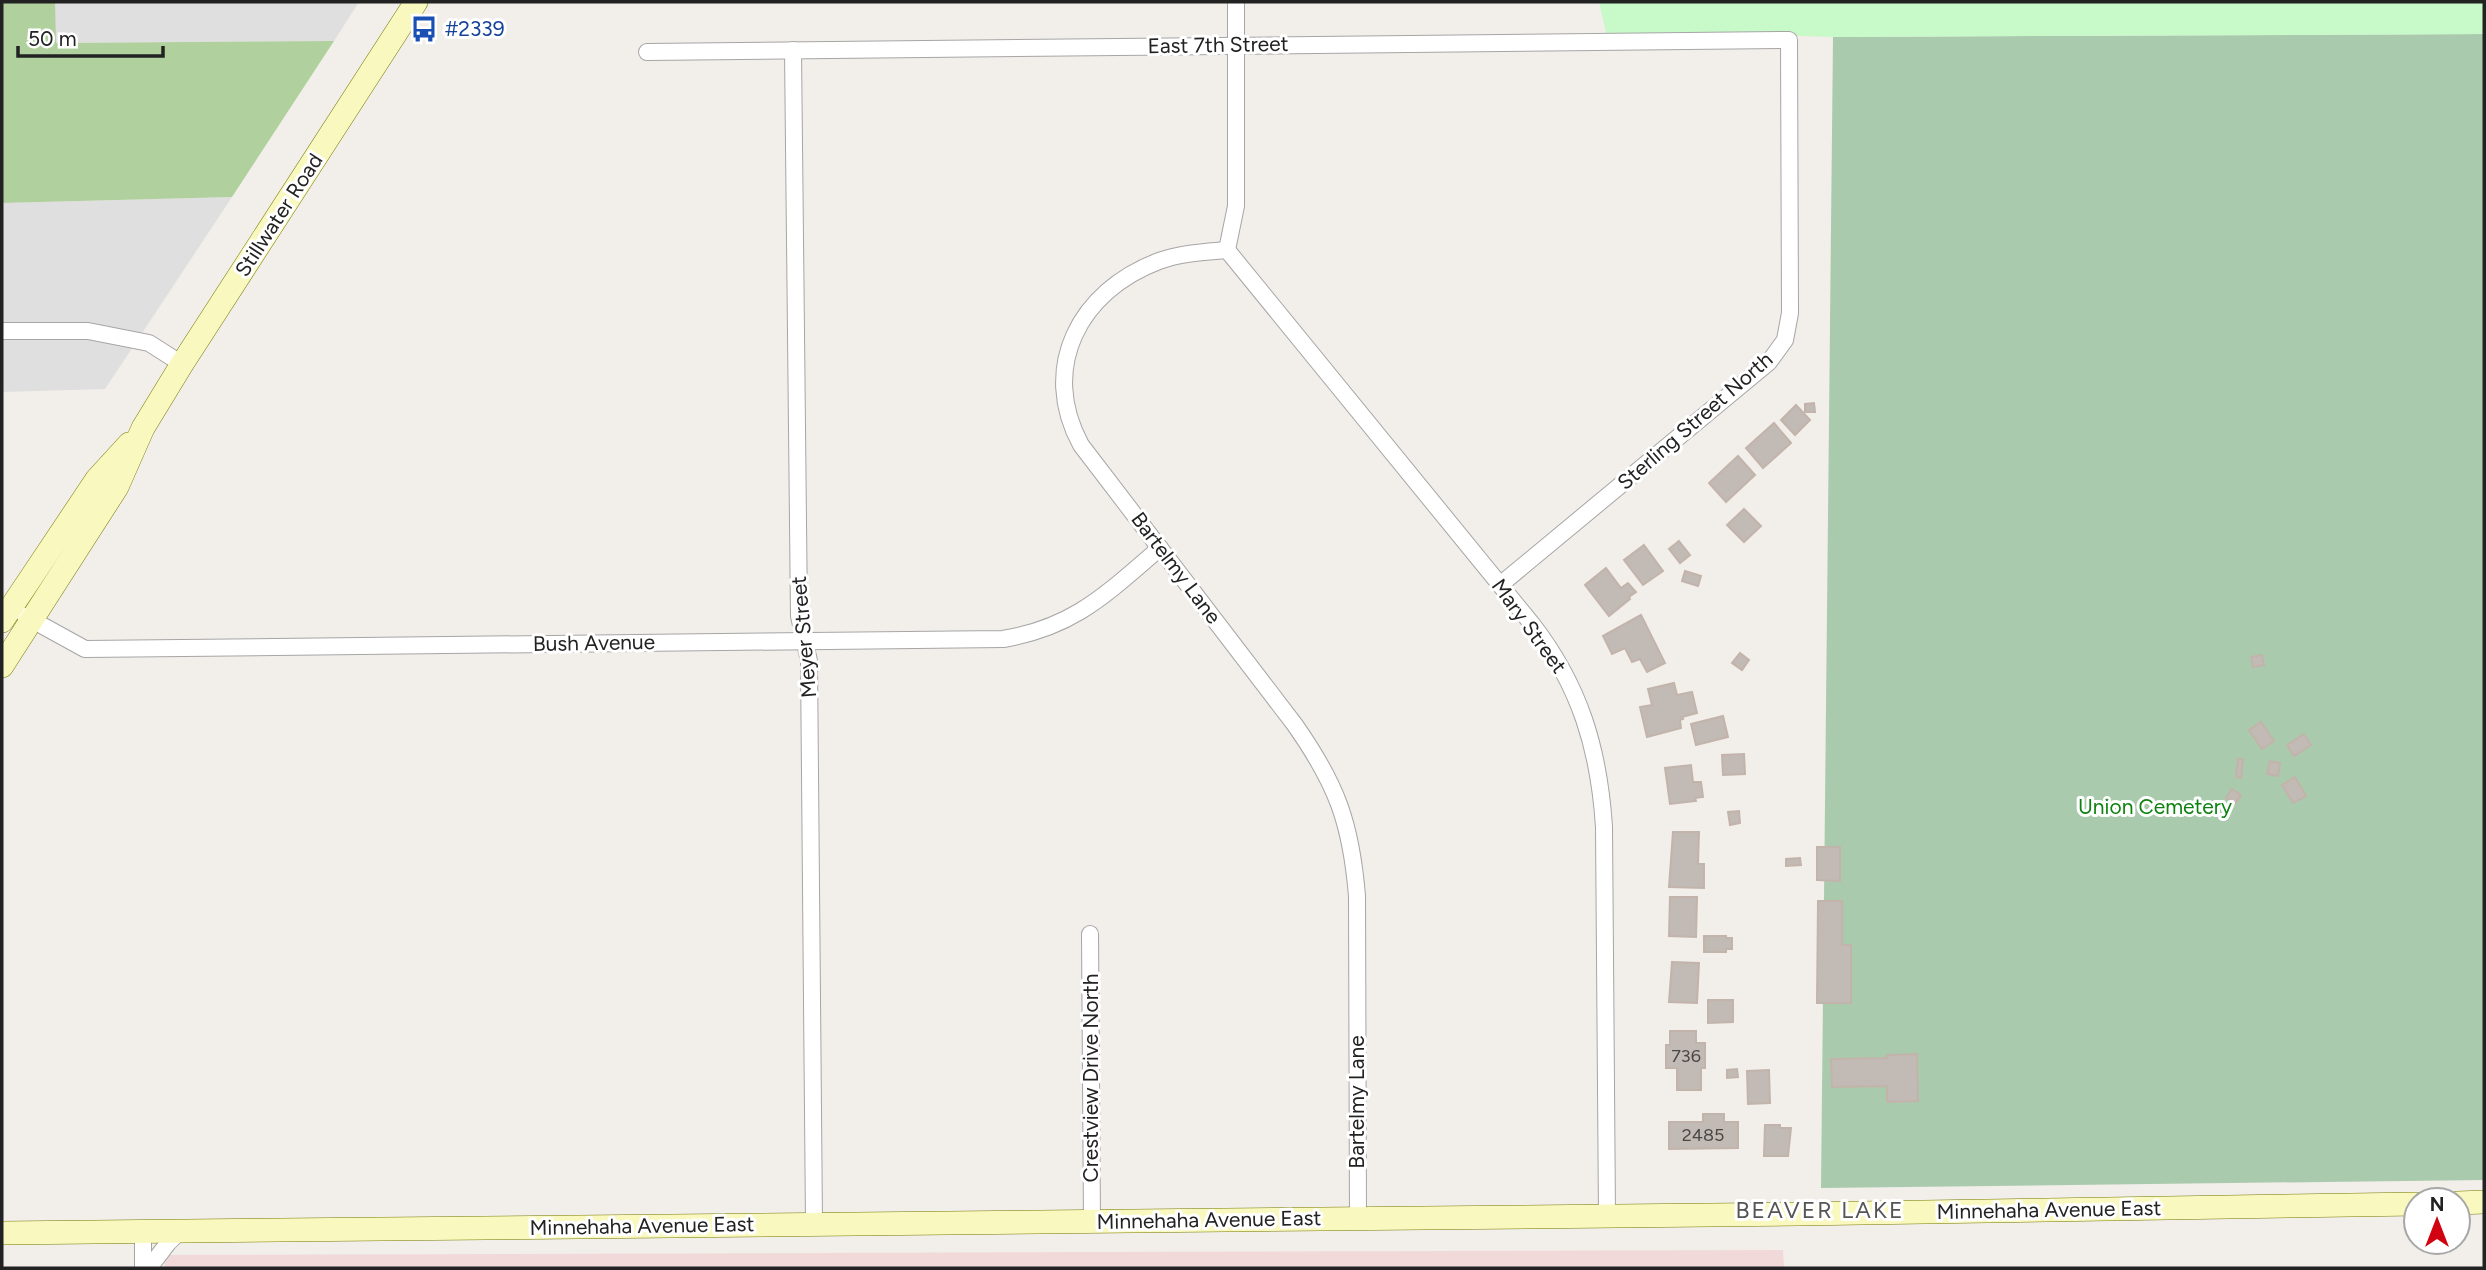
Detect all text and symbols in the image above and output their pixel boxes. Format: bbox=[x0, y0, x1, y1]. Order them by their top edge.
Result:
scale bar bbox=[18, 14, 163, 58]
bus stop icon: #2339 bbox=[409, 14, 439, 44]
place label: #2339 bbox=[445, 16, 505, 41]
text: 50 m bbox=[28, 26, 77, 51]
street label: East 7th Street bbox=[1147, 31, 1289, 58]
street label: Stillwater Road bbox=[229, 148, 328, 281]
street label: Sterling Street North bbox=[1612, 346, 1777, 495]
street label: Bartelmy Lane bbox=[1126, 507, 1227, 628]
street label: Mary Street bbox=[1487, 574, 1572, 678]
street label: Meyer Street bbox=[786, 575, 821, 699]
street label: Bush Avenue bbox=[533, 629, 655, 656]
park label: Union Cemetery bbox=[2078, 794, 2232, 819]
street label: Crestview Drive North bbox=[1078, 974, 1103, 1183]
street label: Bartelmy Lane bbox=[1344, 1035, 1369, 1169]
house number: 736 bbox=[1671, 1045, 1701, 1067]
house number: 2485 bbox=[1682, 1124, 1724, 1146]
north arrow bbox=[2402, 1186, 2472, 1256]
text: N bbox=[2430, 1193, 2444, 1216]
street label: Minnehaha Avenue East bbox=[1936, 1195, 2162, 1224]
district label: BEAVER LAKE bbox=[1735, 1196, 1905, 1224]
street label: Minnehaha Avenue East bbox=[1096, 1205, 1322, 1234]
street label: Minnehaha Avenue East bbox=[529, 1211, 755, 1240]

